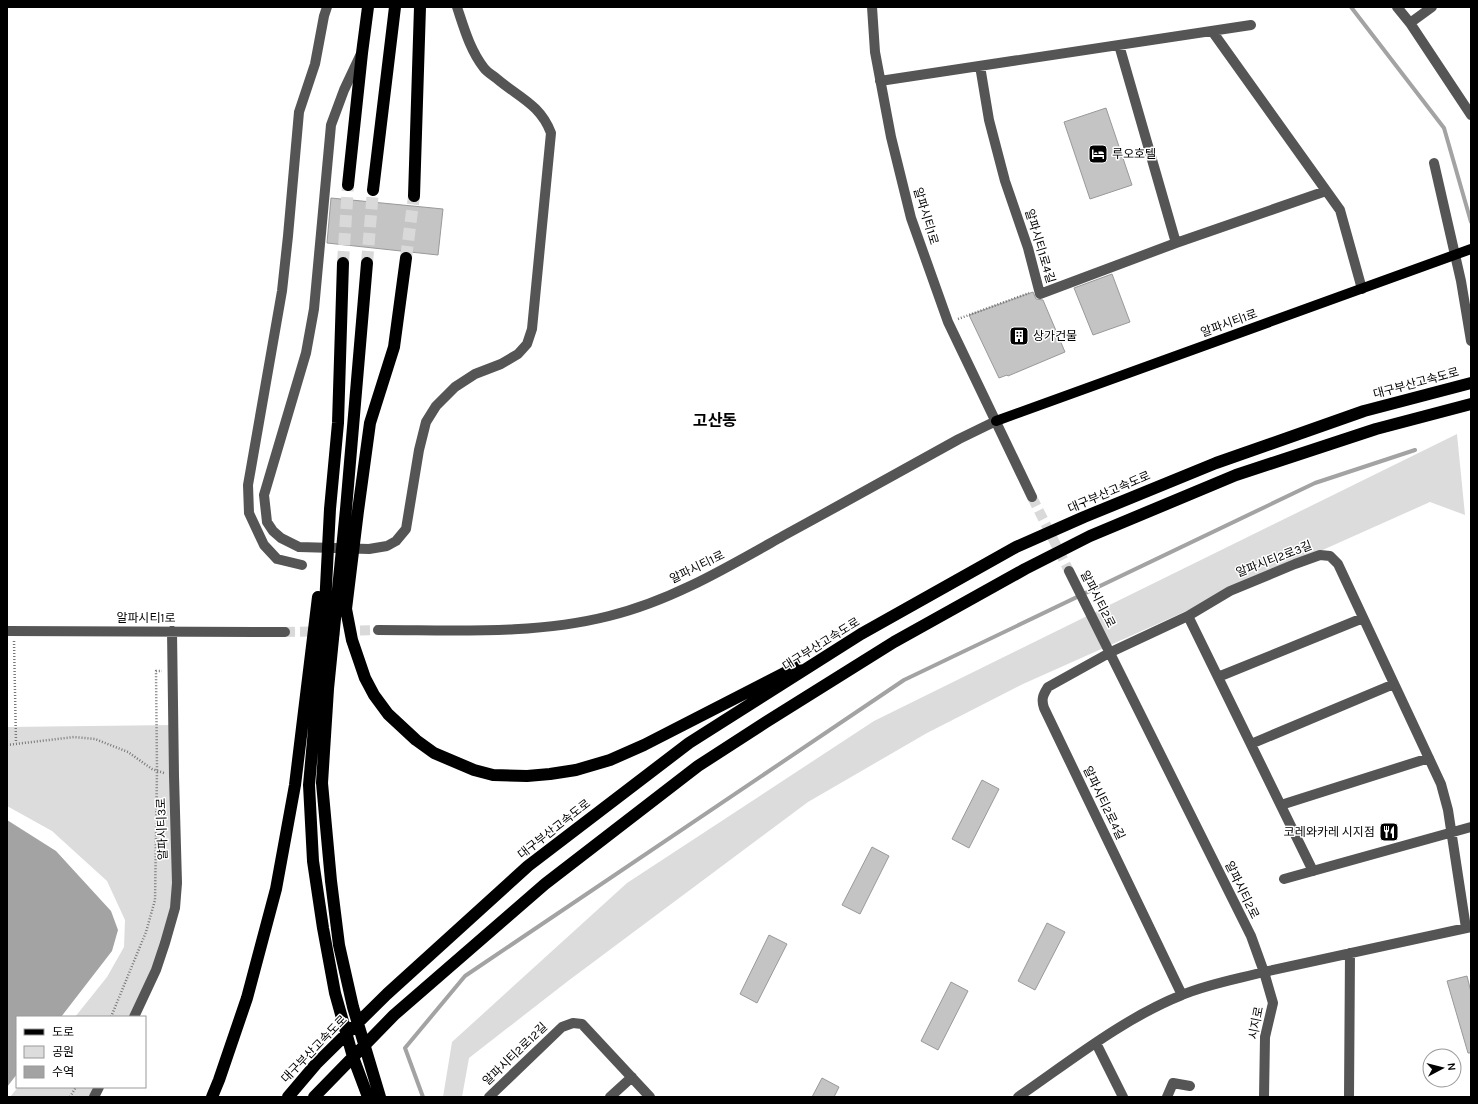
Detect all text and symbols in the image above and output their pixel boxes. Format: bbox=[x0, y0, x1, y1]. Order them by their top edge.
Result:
hotel icon: 루오호텔 bbox=[1087, 143, 1109, 165]
place label: 루오호텔 bbox=[1112, 147, 1156, 161]
street label: 알파시티1로 bbox=[911, 186, 941, 246]
street label: 알파시티1로4길 bbox=[1022, 207, 1058, 285]
street label: 알파시티1로 bbox=[1199, 306, 1259, 340]
building icon: 상가건물 bbox=[1008, 325, 1030, 347]
place label: 상가건물 bbox=[1033, 329, 1077, 343]
street label: 대구부산고속도로 bbox=[1372, 365, 1460, 401]
district label: 고산동 bbox=[693, 411, 737, 430]
street label: 대구부산고속도로 bbox=[1066, 468, 1152, 516]
street label: 알파시티2로3길 bbox=[1234, 538, 1314, 580]
street label: 알파시티1로 bbox=[667, 548, 727, 586]
street label: 알파시티2로 bbox=[1078, 568, 1118, 630]
street label: 알파시티1로 bbox=[116, 611, 176, 625]
street label: 대구부산고속도로 bbox=[780, 615, 862, 673]
street label: 알파시티2로4길 bbox=[1080, 764, 1128, 842]
street label: 대구부산고속도로 bbox=[515, 796, 593, 862]
street label: 알파시티3로 bbox=[154, 798, 170, 860]
restaurant icon: 코레와카레 시지점 bbox=[1378, 821, 1400, 843]
place label: 코레와카레 시지점 bbox=[1284, 825, 1375, 839]
street label: 알파시티2로 bbox=[1222, 859, 1262, 921]
street label: 시지로 bbox=[1246, 1005, 1266, 1041]
street label: 대구부산고속도로 bbox=[278, 1012, 350, 1086]
legend bbox=[16, 1016, 146, 1088]
street label: 알파시티2로12길 bbox=[480, 1020, 550, 1088]
text: 도로 bbox=[52, 1025, 74, 1039]
text: 공원 bbox=[52, 1045, 74, 1059]
north arrow bbox=[1422, 1048, 1462, 1088]
text: N bbox=[1444, 1062, 1458, 1072]
text: 수역 bbox=[52, 1065, 74, 1079]

